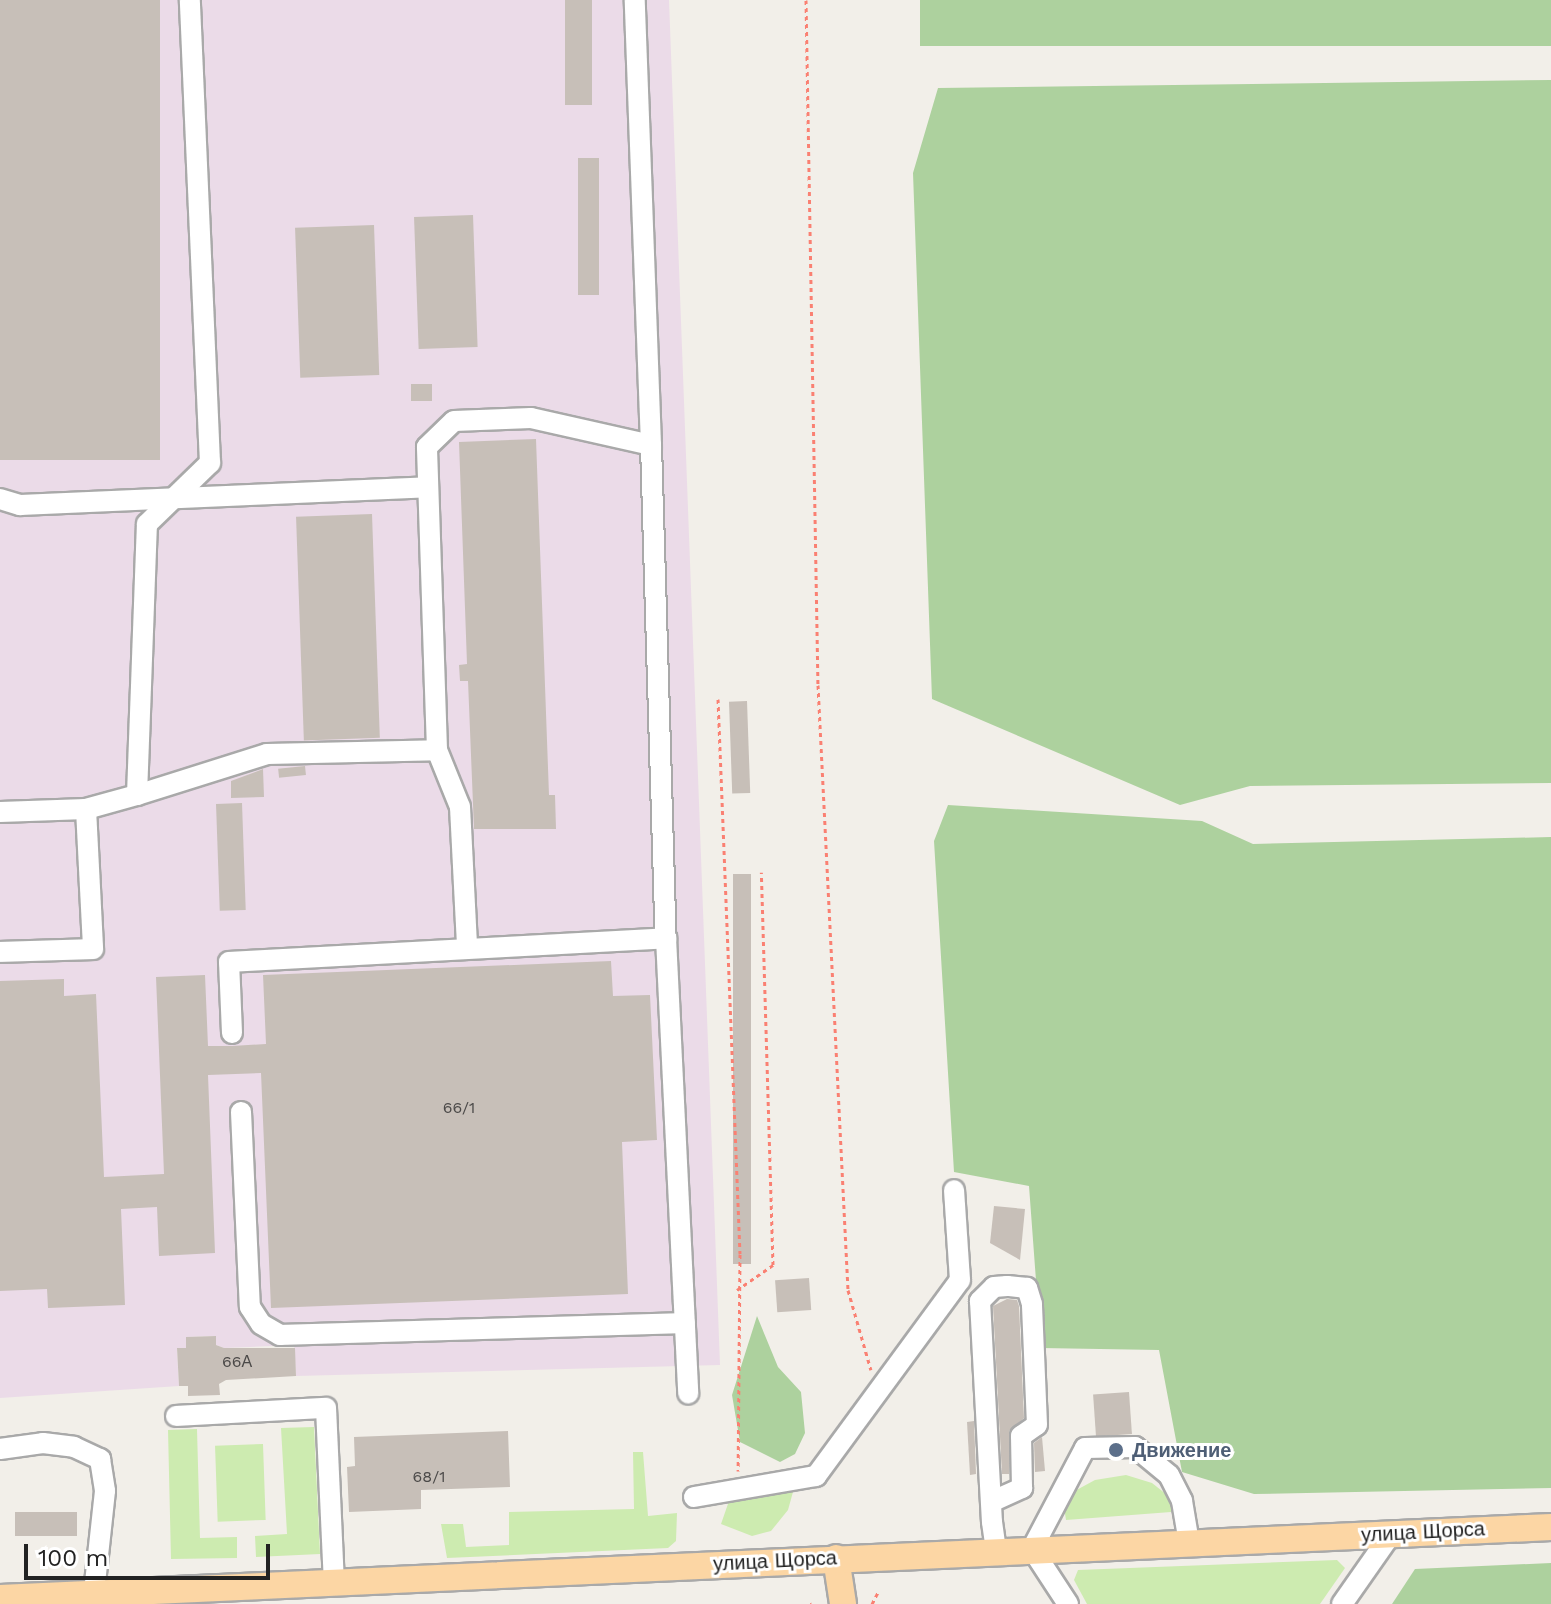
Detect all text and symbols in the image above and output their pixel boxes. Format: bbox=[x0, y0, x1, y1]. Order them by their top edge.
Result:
house number: 66/1 bbox=[443, 1098, 475, 1118]
house number: 66А bbox=[222, 1352, 252, 1372]
place label: Движение bbox=[1132, 1438, 1231, 1462]
marker: Движение bbox=[1107, 1441, 1125, 1459]
house number: 68/1 bbox=[413, 1467, 445, 1487]
street label: улица Щорса bbox=[1360, 1517, 1486, 1547]
scale bar bbox=[28, 1528, 274, 1578]
text: 100 m bbox=[38, 1544, 108, 1572]
street label: улица Щорса bbox=[712, 1546, 838, 1576]

